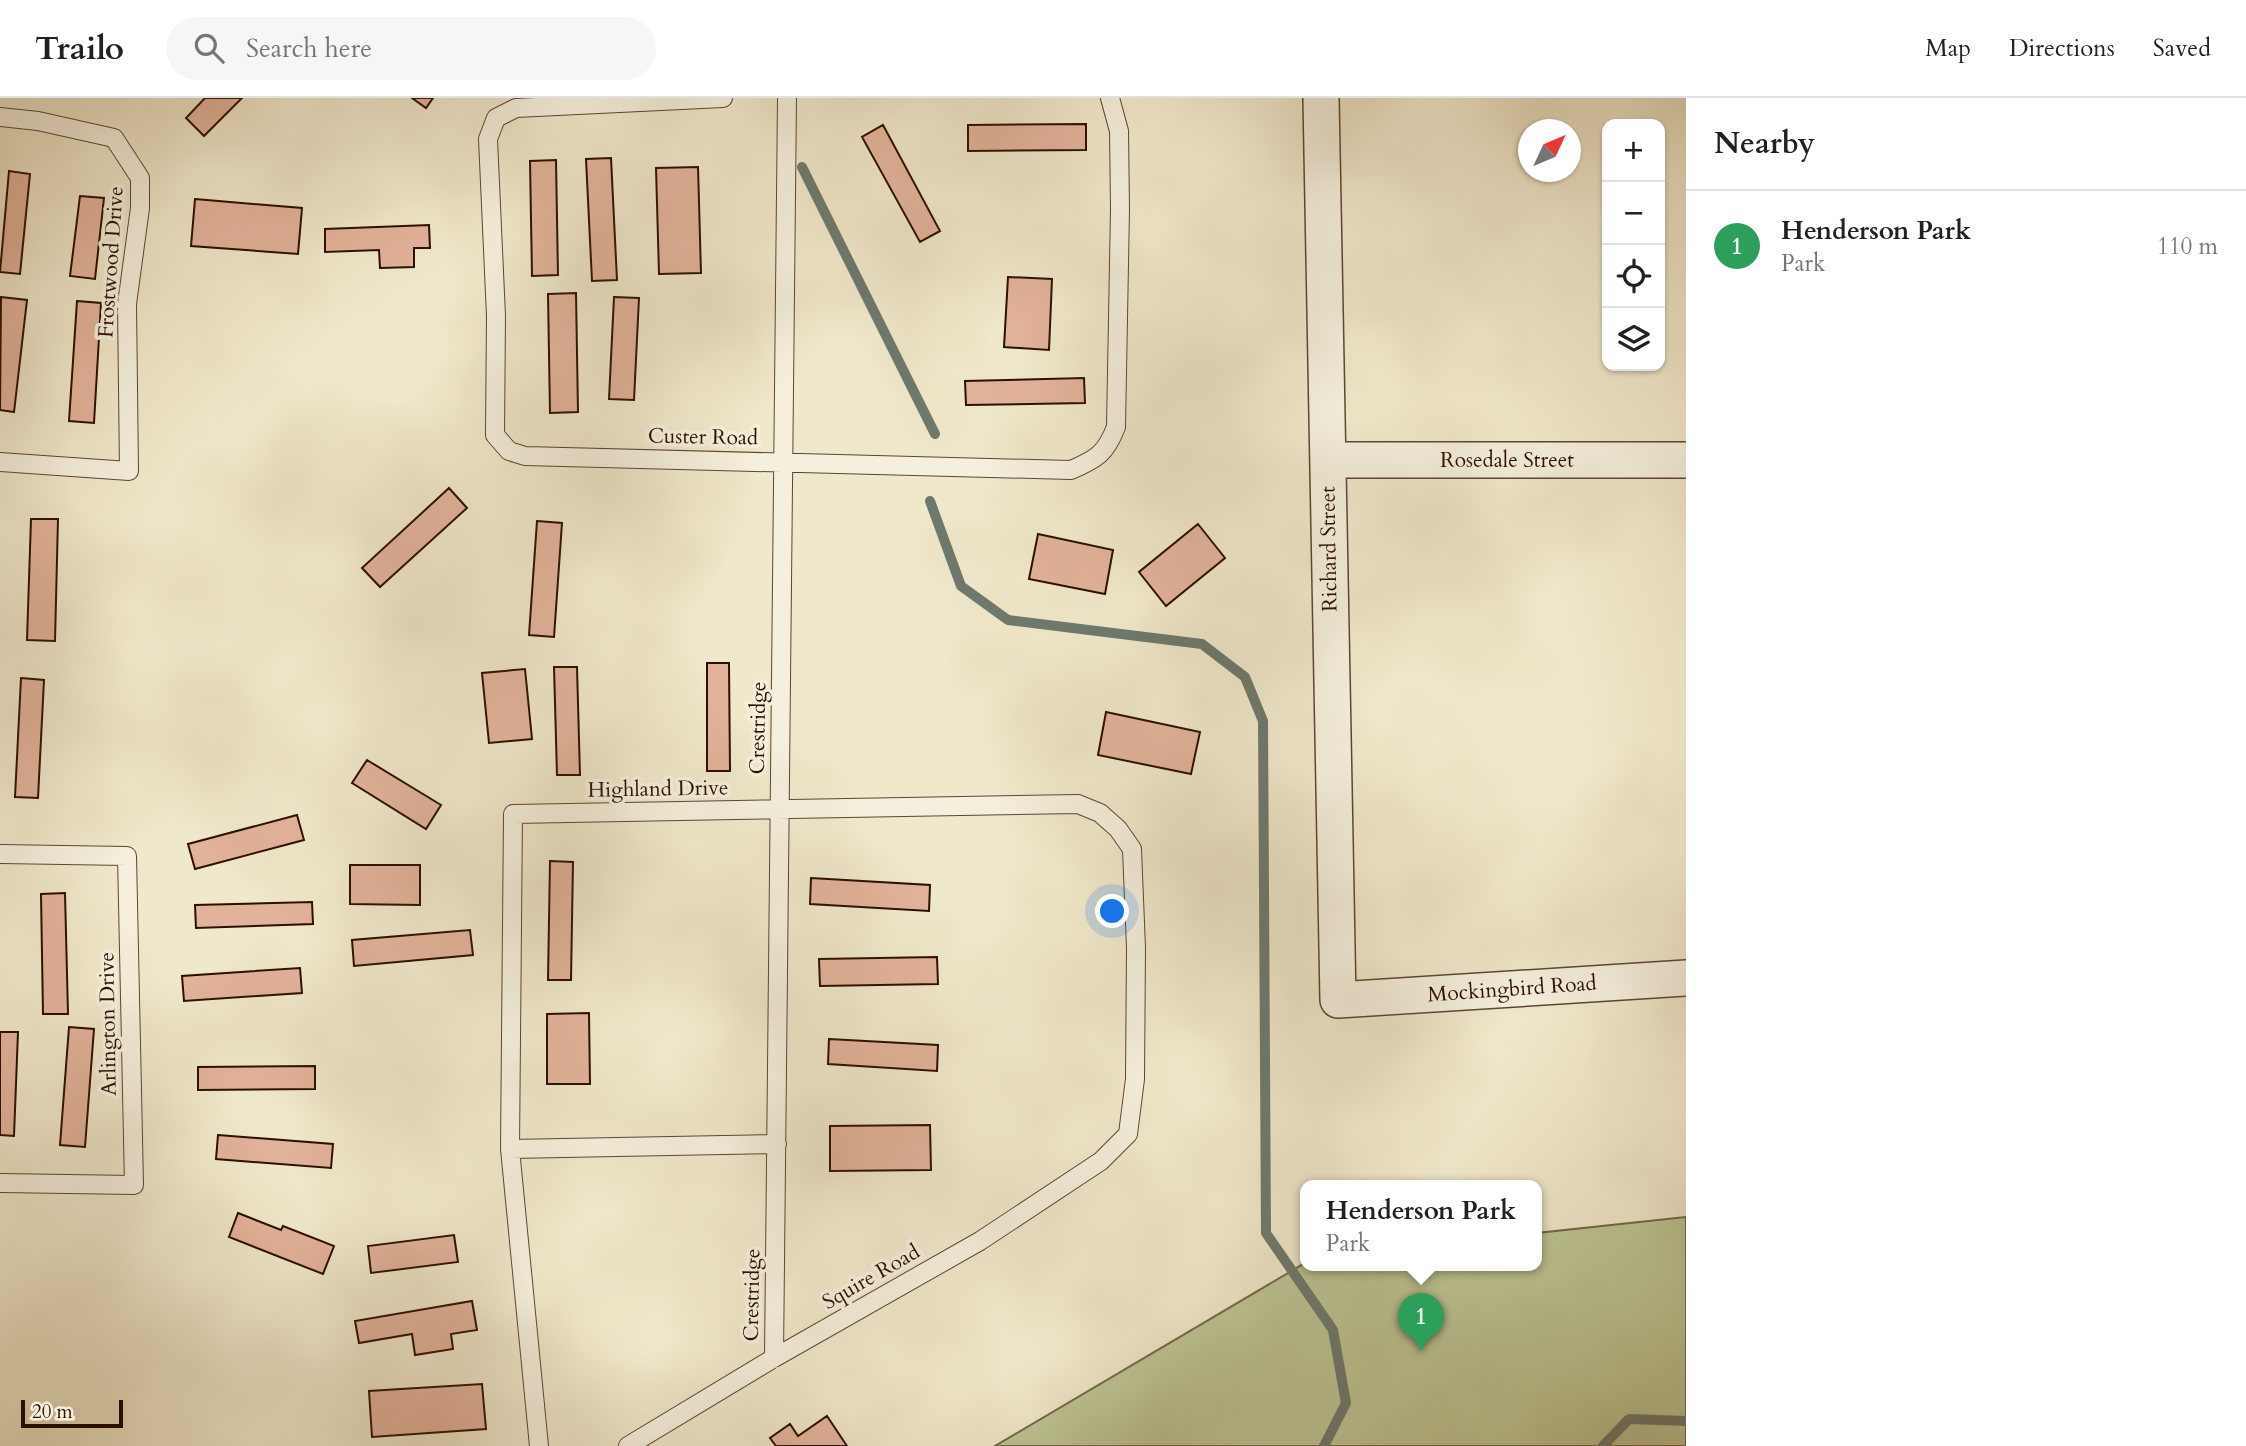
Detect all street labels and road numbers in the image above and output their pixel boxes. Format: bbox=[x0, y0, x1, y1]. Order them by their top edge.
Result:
street label: Frostwood Drive bbox=[91, 185, 131, 339]
street label: Custer Road bbox=[648, 422, 758, 452]
street label: Rosedale Street bbox=[1440, 446, 1574, 475]
street label: Richard Street bbox=[1313, 486, 1345, 612]
street label: Crestridge bbox=[743, 681, 773, 775]
street label: Highland Drive bbox=[587, 773, 729, 805]
street label: Arlington Drive bbox=[92, 952, 124, 1096]
street label: Mockingbird Road bbox=[1427, 969, 1597, 1009]
street label: Squire Road bbox=[817, 1237, 925, 1317]
street label: Crestridge bbox=[737, 1248, 767, 1342]

